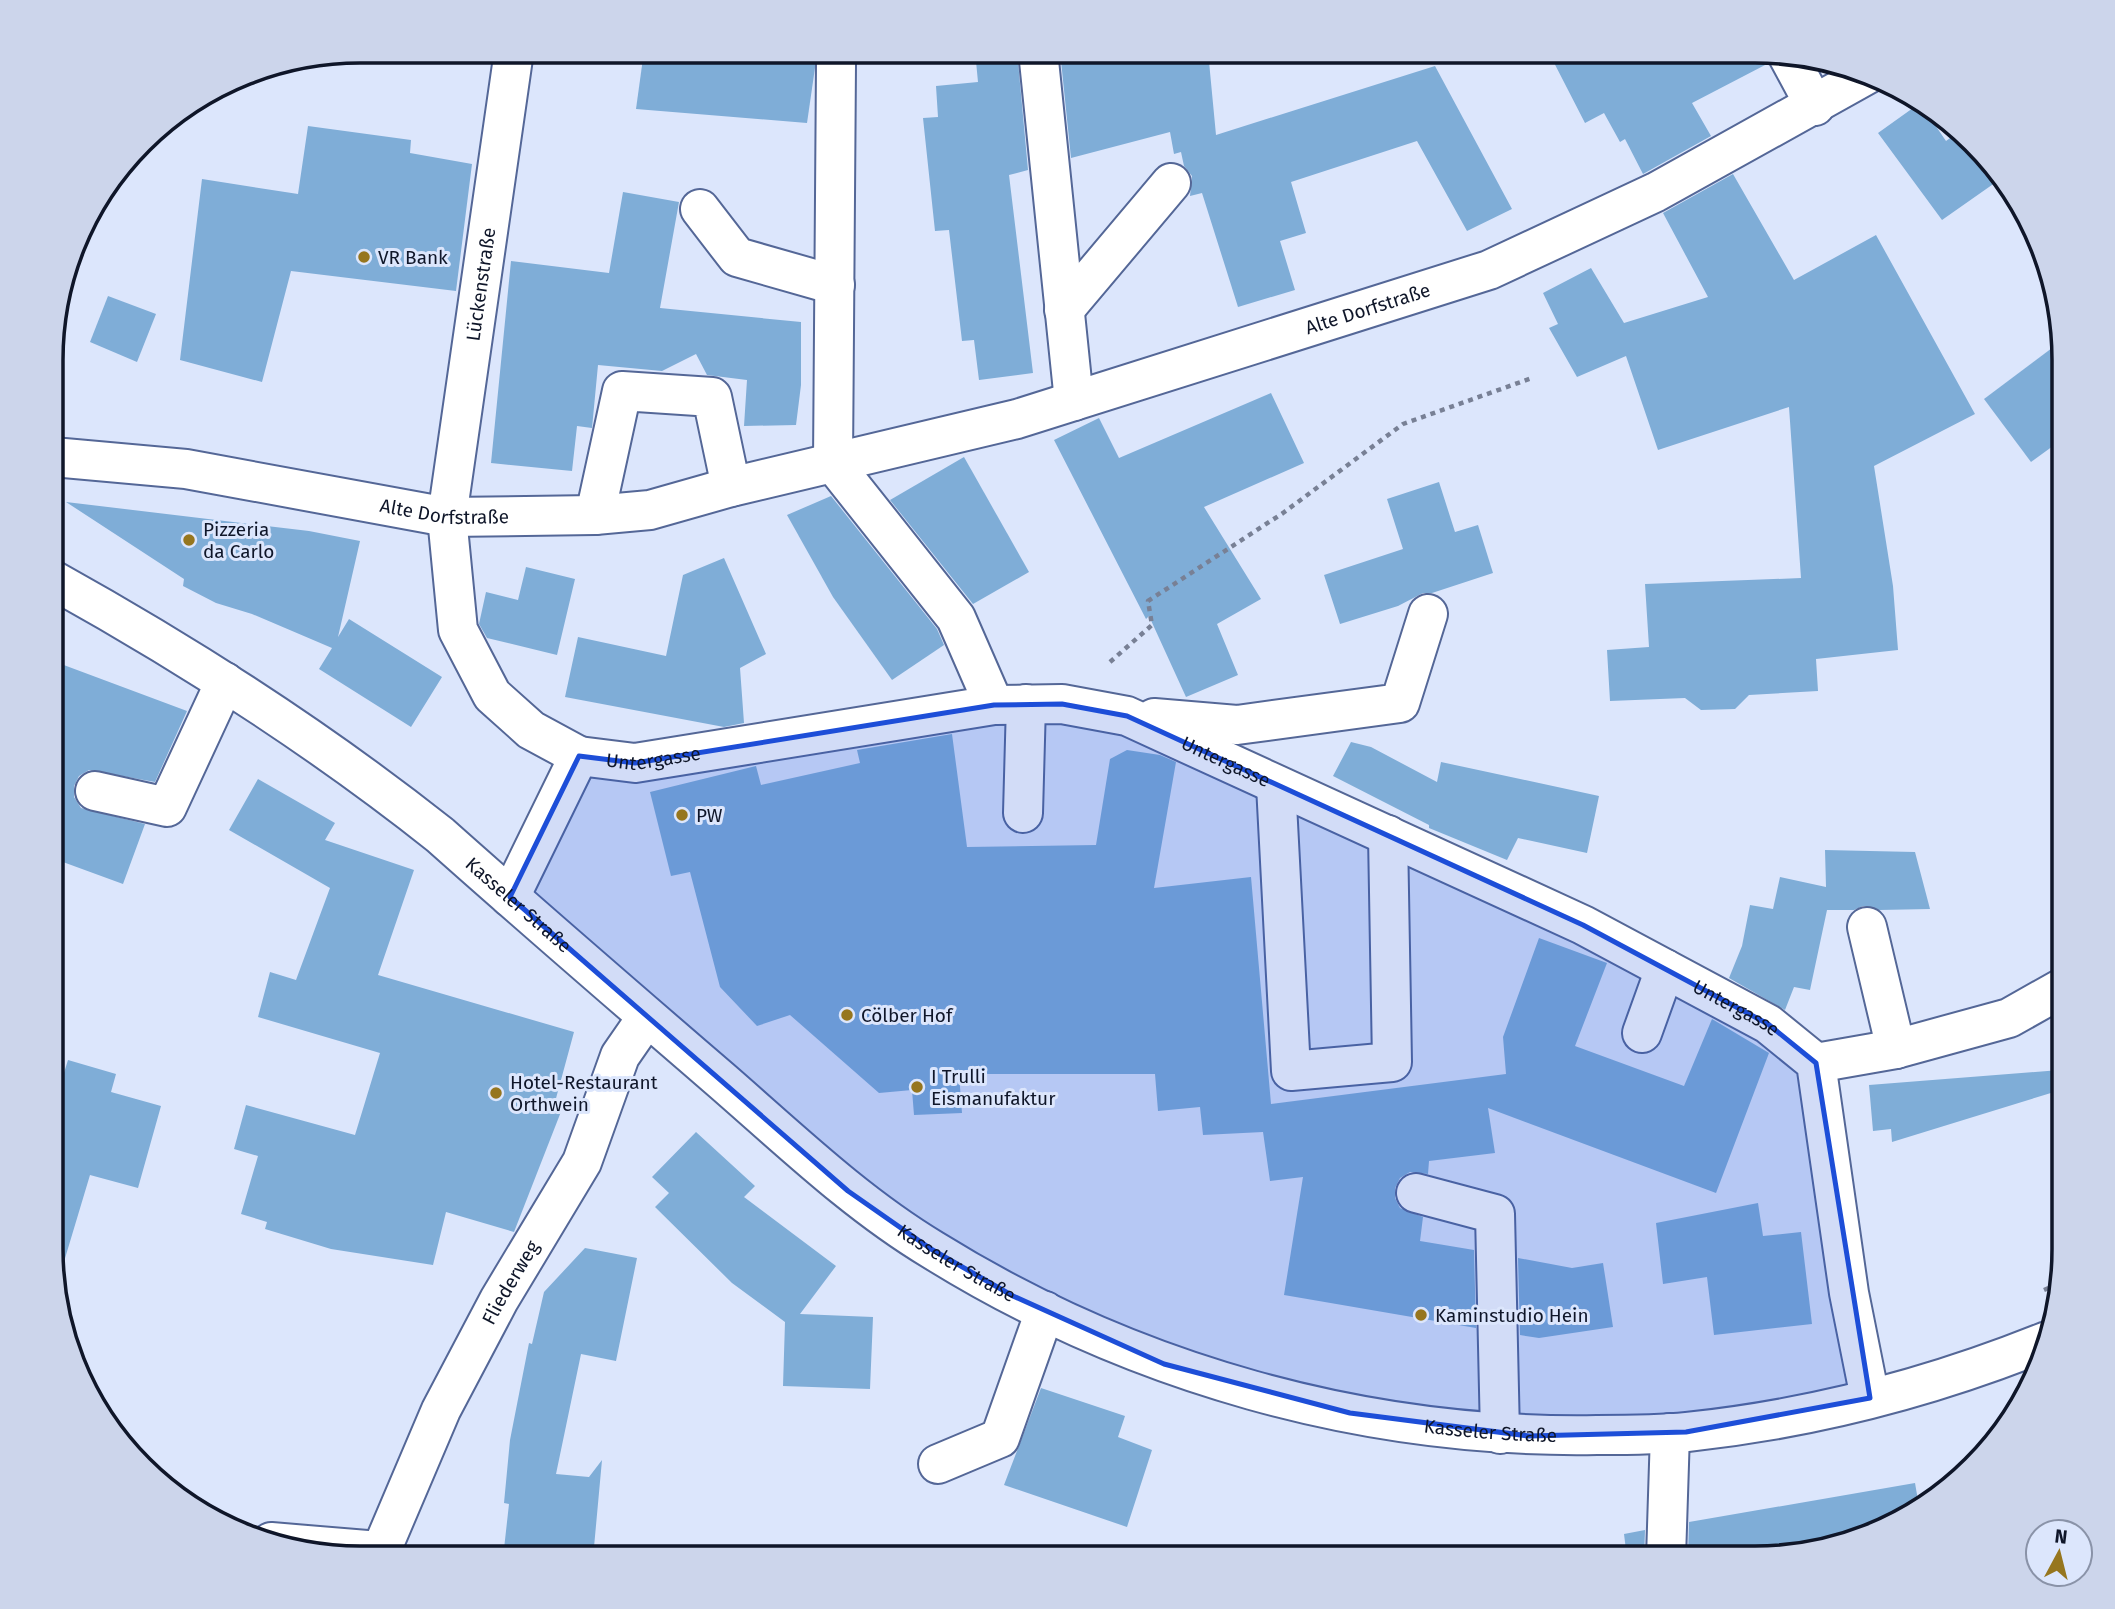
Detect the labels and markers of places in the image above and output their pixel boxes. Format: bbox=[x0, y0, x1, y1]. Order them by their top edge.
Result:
place label: VR Bank bbox=[378, 246, 448, 269]
marker: VR Bank bbox=[356, 249, 372, 265]
place label: Pizzeria da Carlo bbox=[203, 518, 274, 563]
marker: Pizzeria da Carlo bbox=[181, 532, 197, 548]
place label: PW bbox=[696, 804, 723, 827]
marker: PW bbox=[674, 807, 690, 823]
place label: Cölber Hof bbox=[861, 1004, 954, 1027]
marker: Cölber Hof bbox=[839, 1007, 855, 1023]
place label: I Trulli Eismanufaktur bbox=[931, 1065, 1056, 1110]
place label: Hotel-Restaurant Orthwein bbox=[510, 1071, 658, 1116]
marker: I Trulli Eismanufaktur bbox=[909, 1079, 925, 1095]
marker: Hotel-Restaurant Orthwein bbox=[488, 1085, 504, 1101]
place label: Kaminstudio Hein bbox=[1435, 1304, 1589, 1327]
marker: Kaminstudio Hein bbox=[1413, 1307, 1429, 1323]

